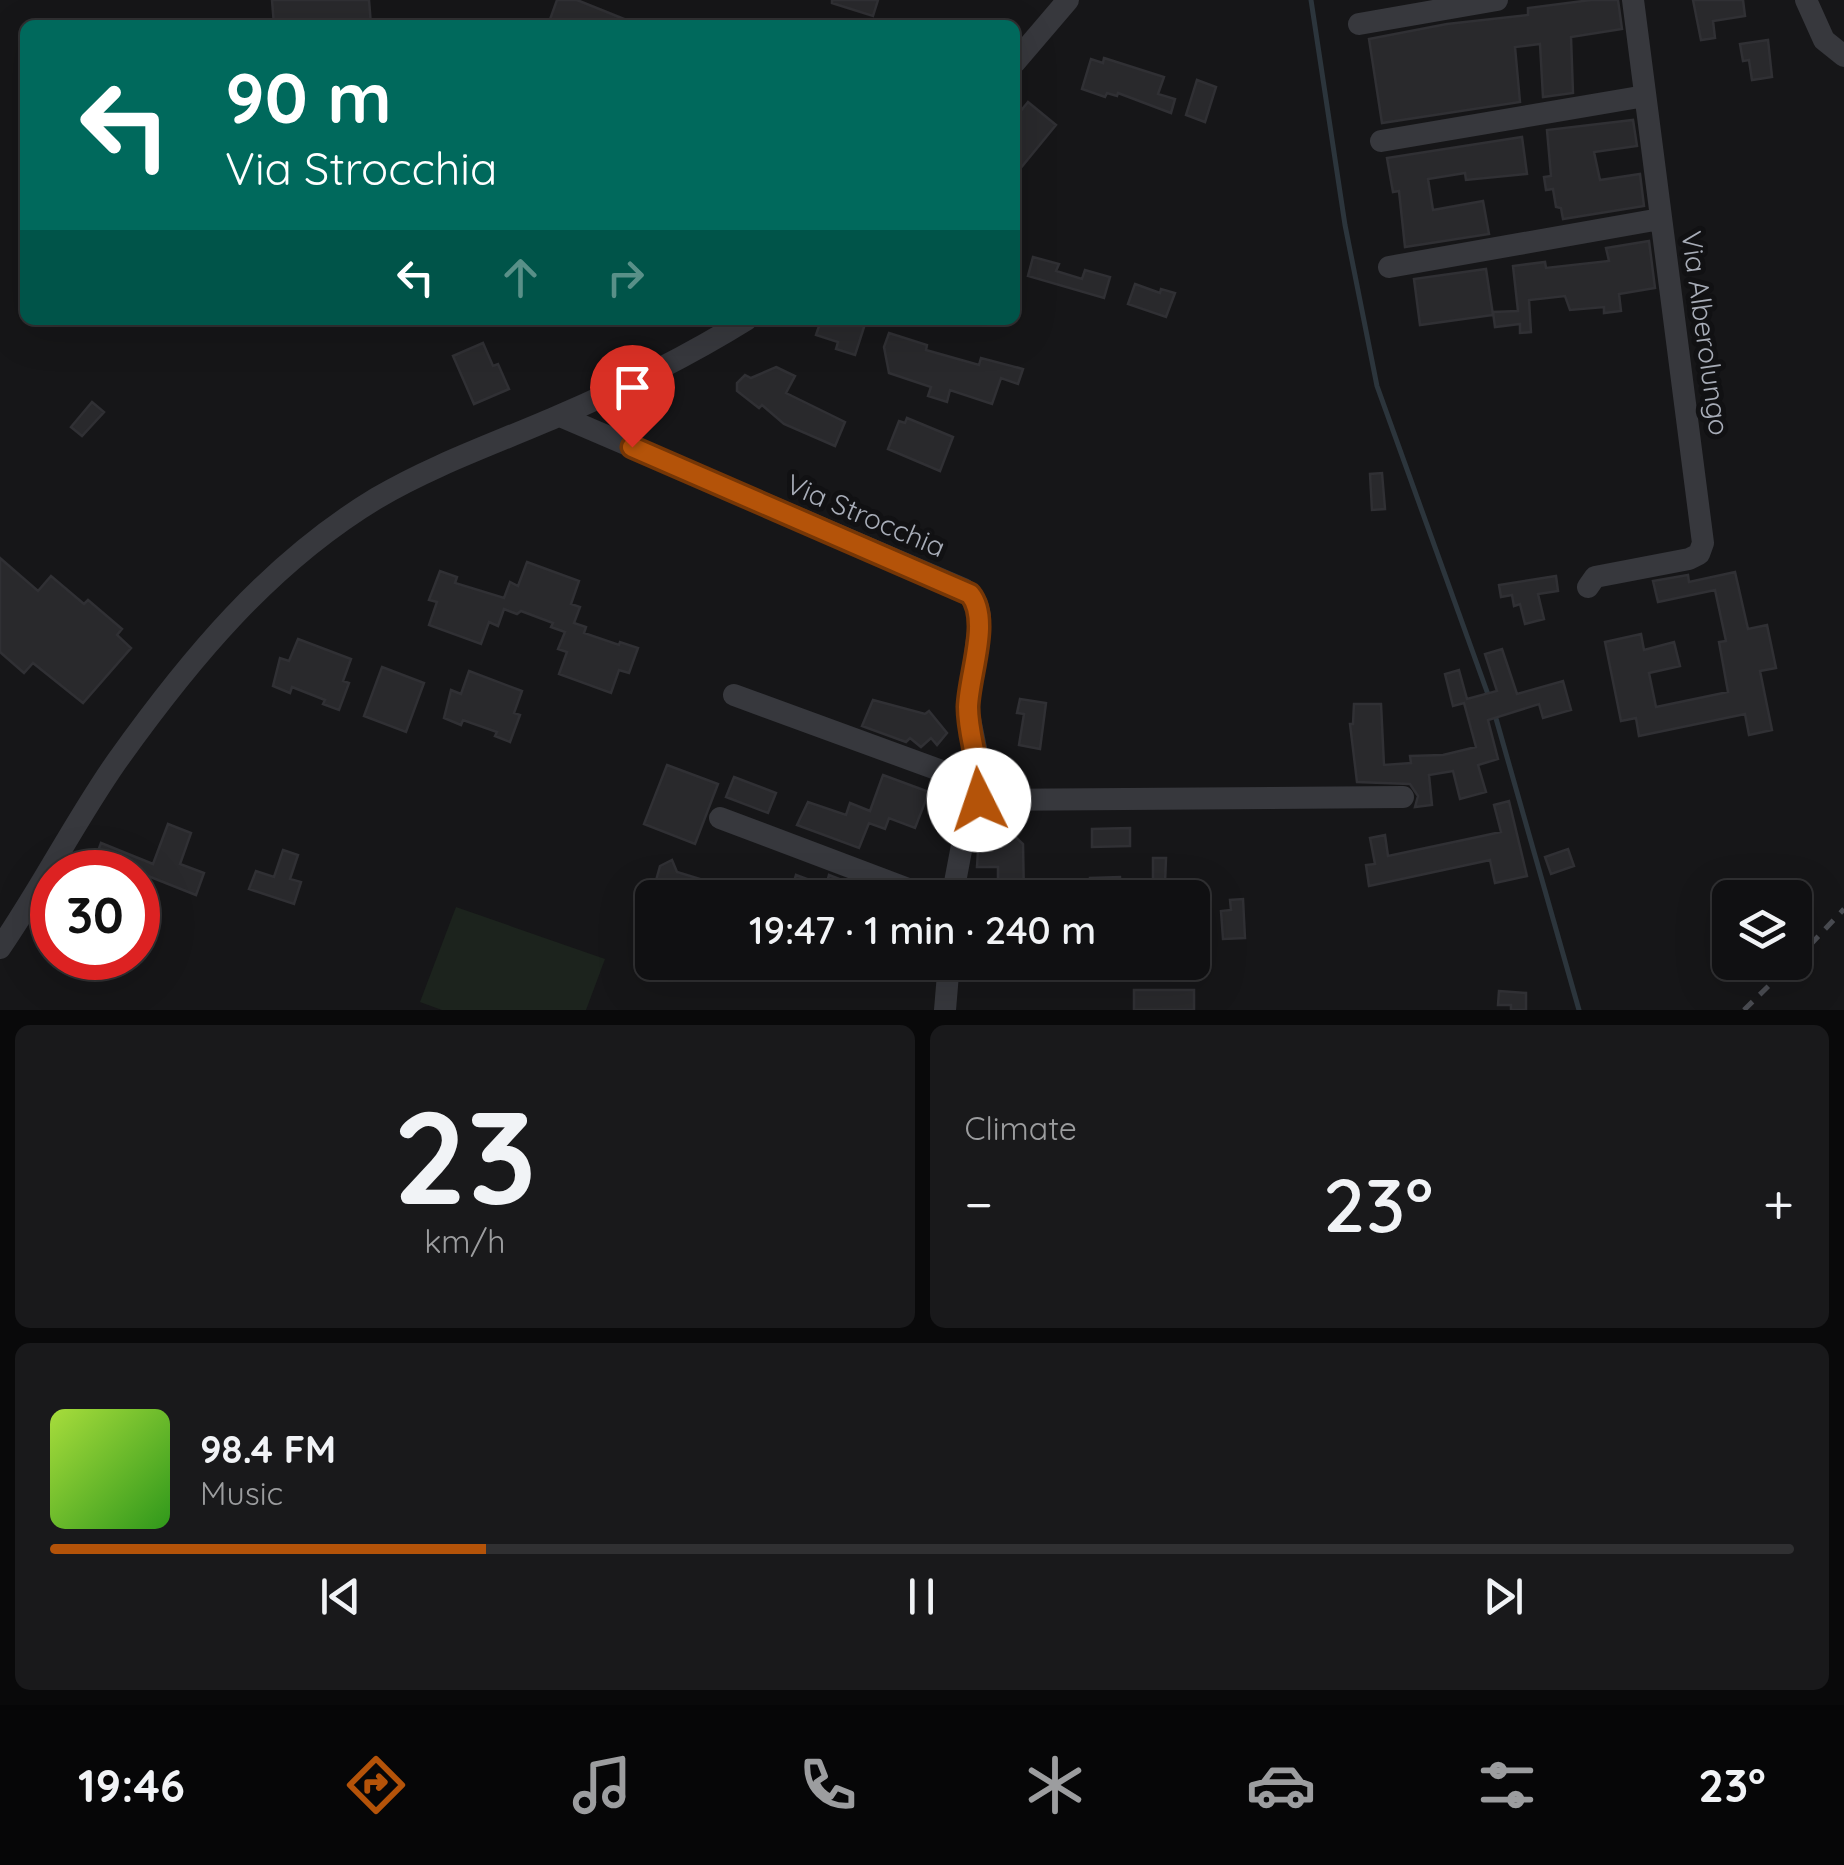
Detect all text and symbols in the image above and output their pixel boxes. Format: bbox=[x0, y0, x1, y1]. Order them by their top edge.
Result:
text: 90 m bbox=[225, 53, 392, 141]
icon: left bbox=[60, 60, 190, 190]
text: Via Strocchia bbox=[225, 140, 497, 196]
street label: Via Alberolungo bbox=[1674, 229, 1738, 437]
icon: left bbox=[388, 250, 443, 305]
icon: ahead bbox=[493, 250, 548, 305]
icon: right bbox=[598, 250, 653, 305]
pin bbox=[590, 345, 675, 448]
icon: arrive bbox=[605, 360, 660, 415]
street label: Via Strocchia bbox=[781, 466, 951, 564]
position arrow bbox=[927, 748, 1031, 852]
speed limit sign: 30 bbox=[30, 850, 160, 980]
map controls bbox=[1712, 880, 1812, 980]
button: layers bbox=[1712, 880, 1812, 980]
text: 19:47 · 1 min · 240 m bbox=[749, 906, 1096, 954]
text: 23 bbox=[393, 1074, 537, 1237]
text: Climate bbox=[965, 1108, 1077, 1148]
text: 23° bbox=[1323, 1157, 1433, 1251]
text: − bbox=[965, 1169, 993, 1238]
text: + bbox=[1763, 1169, 1794, 1238]
text: km/h bbox=[424, 1221, 505, 1261]
text: 98.4 FM bbox=[200, 1425, 336, 1473]
text: Music bbox=[200, 1473, 283, 1513]
icon: previous bbox=[313, 1569, 368, 1624]
icon: pause bbox=[894, 1569, 949, 1624]
icon: next bbox=[1476, 1569, 1531, 1624]
icon: directions bbox=[341, 1750, 411, 1820]
icon: music bbox=[567, 1750, 637, 1820]
icon: phone bbox=[793, 1750, 863, 1820]
icon: climate bbox=[1020, 1750, 1090, 1820]
icon: car bbox=[1246, 1750, 1316, 1820]
icon: filters bbox=[1472, 1750, 1542, 1820]
text: 19:46 bbox=[78, 1757, 185, 1813]
text: 23° bbox=[1698, 1757, 1766, 1813]

